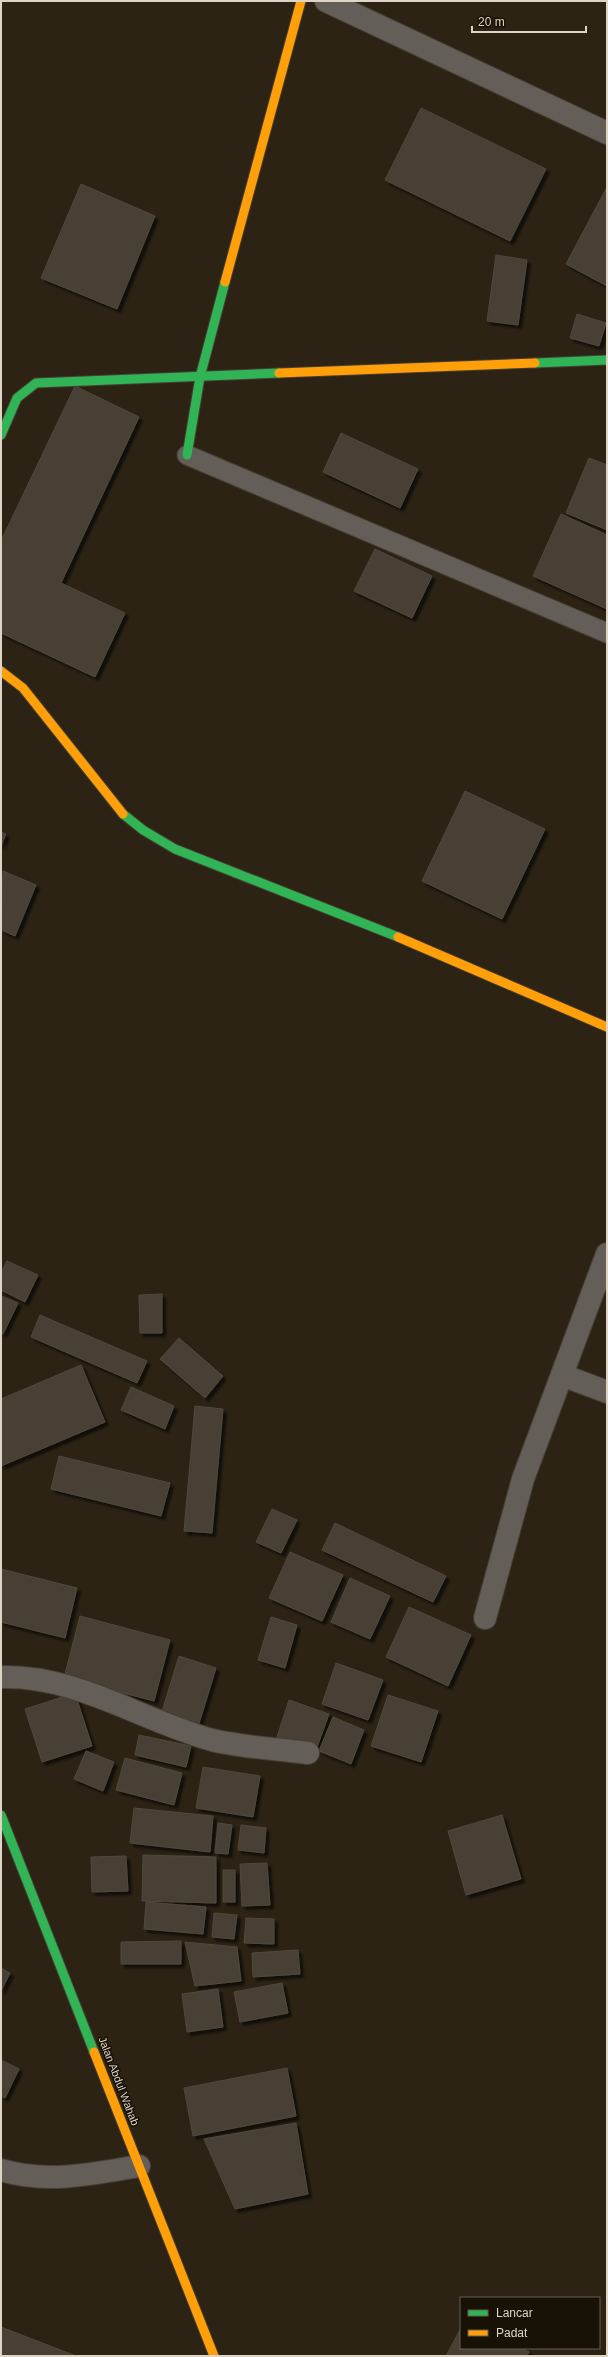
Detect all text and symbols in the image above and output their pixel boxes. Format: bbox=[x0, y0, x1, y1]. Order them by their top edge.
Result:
scale bar bbox=[472, 8, 586, 34]
text: 20 m bbox=[478, 15, 505, 29]
street label: Jalan Abdul Wahab bbox=[96, 2035, 142, 2127]
legend bbox=[460, 2297, 600, 2349]
text: Lancar bbox=[496, 2306, 533, 2320]
text: Padat bbox=[496, 2326, 528, 2340]

